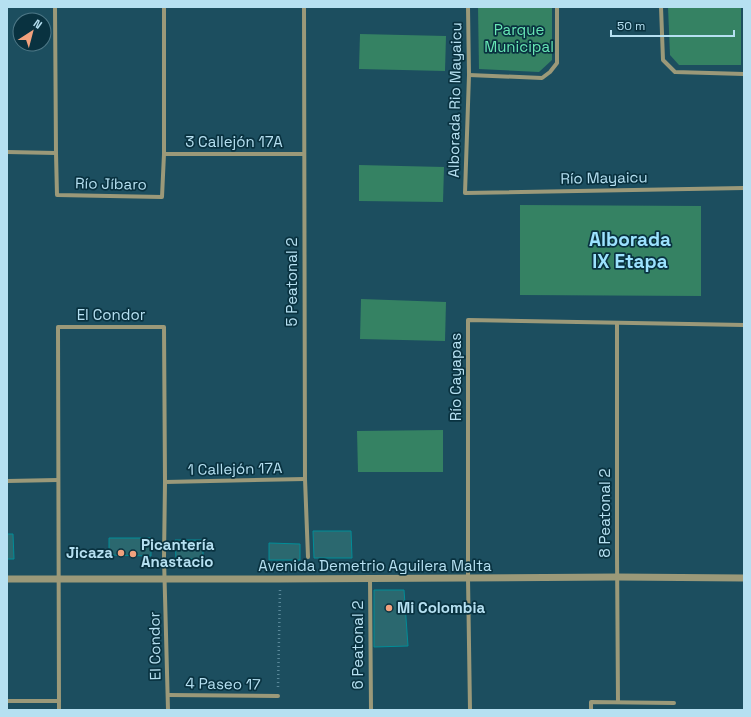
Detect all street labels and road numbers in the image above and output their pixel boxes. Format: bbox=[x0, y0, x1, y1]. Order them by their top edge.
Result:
street label: Alborada Rio Mayaicu bbox=[444, 22, 465, 178]
street label: 3 Callejón 17A bbox=[185, 132, 283, 151]
street label: Río Mayaicu bbox=[560, 167, 648, 188]
street label: Río Jíbaro bbox=[75, 173, 147, 194]
street label: 5 Peatonal 2 bbox=[282, 238, 301, 326]
street label: El Condor bbox=[77, 305, 146, 324]
street label: Río Cayapas bbox=[446, 333, 465, 421]
street label: 1 Callejón 17A bbox=[187, 458, 283, 479]
street label: 8 Peatonal 2 bbox=[595, 468, 614, 558]
street label: Avenida Demetrio Aguilera Malta bbox=[258, 556, 492, 575]
street label: 6 Peatonal 2 bbox=[348, 600, 367, 690]
street label: El Condor bbox=[144, 611, 165, 680]
street label: 4 Paseo 17 bbox=[185, 673, 261, 694]

